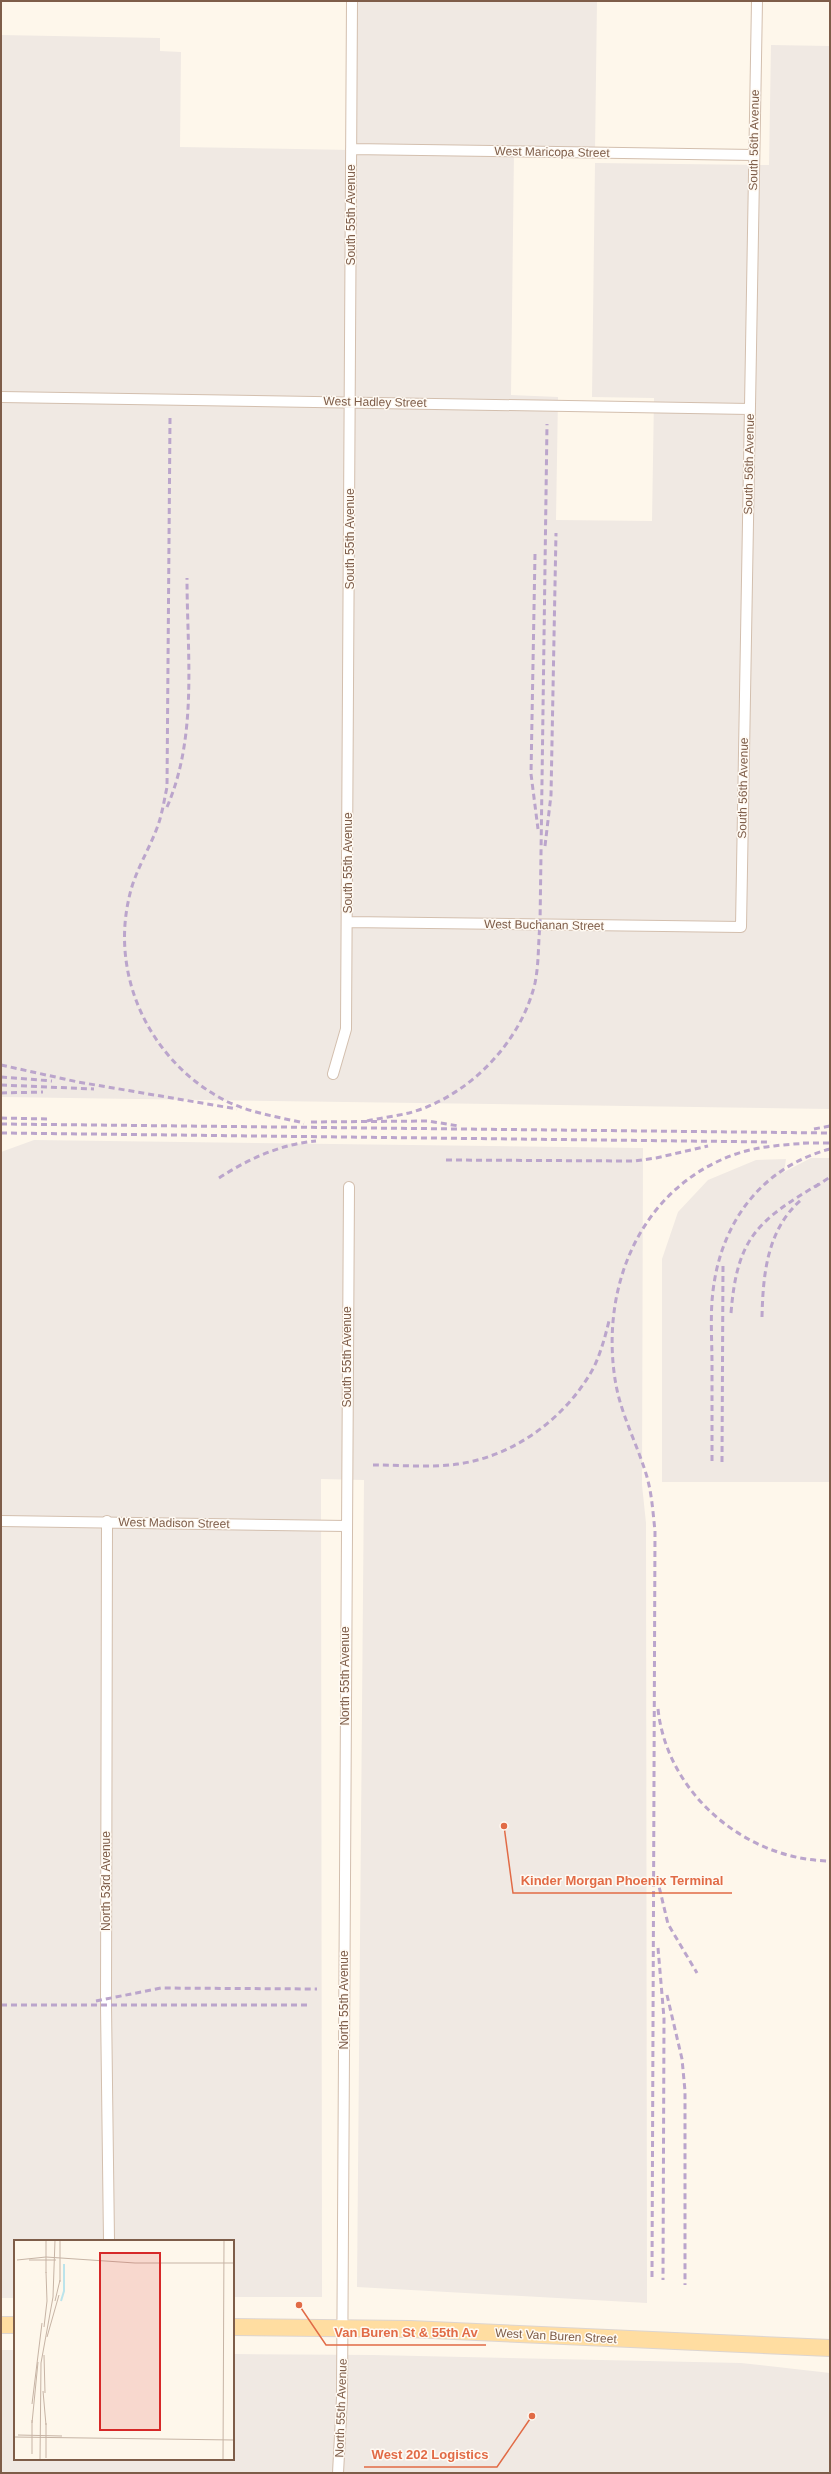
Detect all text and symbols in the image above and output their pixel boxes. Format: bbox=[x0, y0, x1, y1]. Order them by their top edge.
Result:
street label: South 56th Avenue bbox=[746, 89, 762, 191]
street label: West Maricopa Street bbox=[494, 144, 610, 160]
street label: South 55th Avenue bbox=[344, 164, 358, 266]
street label: West Hadley Street bbox=[323, 394, 427, 410]
street label: South 56th Avenue bbox=[741, 413, 757, 515]
street label: South 55th Avenue bbox=[343, 488, 357, 590]
street label: South 56th Avenue bbox=[735, 737, 751, 839]
street label: South 55th Avenue bbox=[341, 812, 355, 914]
street label: West Buchanan Street bbox=[484, 917, 605, 933]
street label: South 55th Avenue bbox=[340, 1306, 354, 1408]
street label: West Madison Street bbox=[118, 1515, 230, 1531]
street label: North 55th Avenue bbox=[338, 1626, 352, 1726]
street label: North 53rd Avenue bbox=[99, 1831, 113, 1931]
callout: Kinder Morgan Phoenix Terminal bbox=[513, 1868, 732, 1893]
text: Kinder Morgan Phoenix Terminal bbox=[521, 1873, 723, 1888]
street label: North 55th Avenue bbox=[337, 1950, 351, 2050]
inset map bbox=[14, 2240, 234, 2460]
callout: Van Buren St & 55th Av bbox=[326, 2320, 486, 2345]
text: Van Buren St & 55th Av bbox=[334, 2325, 479, 2340]
street label: West Van Buren Street bbox=[495, 2326, 618, 2346]
street label: North 55th Avenue bbox=[332, 2358, 350, 2458]
callout: West 202 Logistics bbox=[364, 2442, 497, 2467]
text: West 202 Logistics bbox=[372, 2447, 488, 2462]

